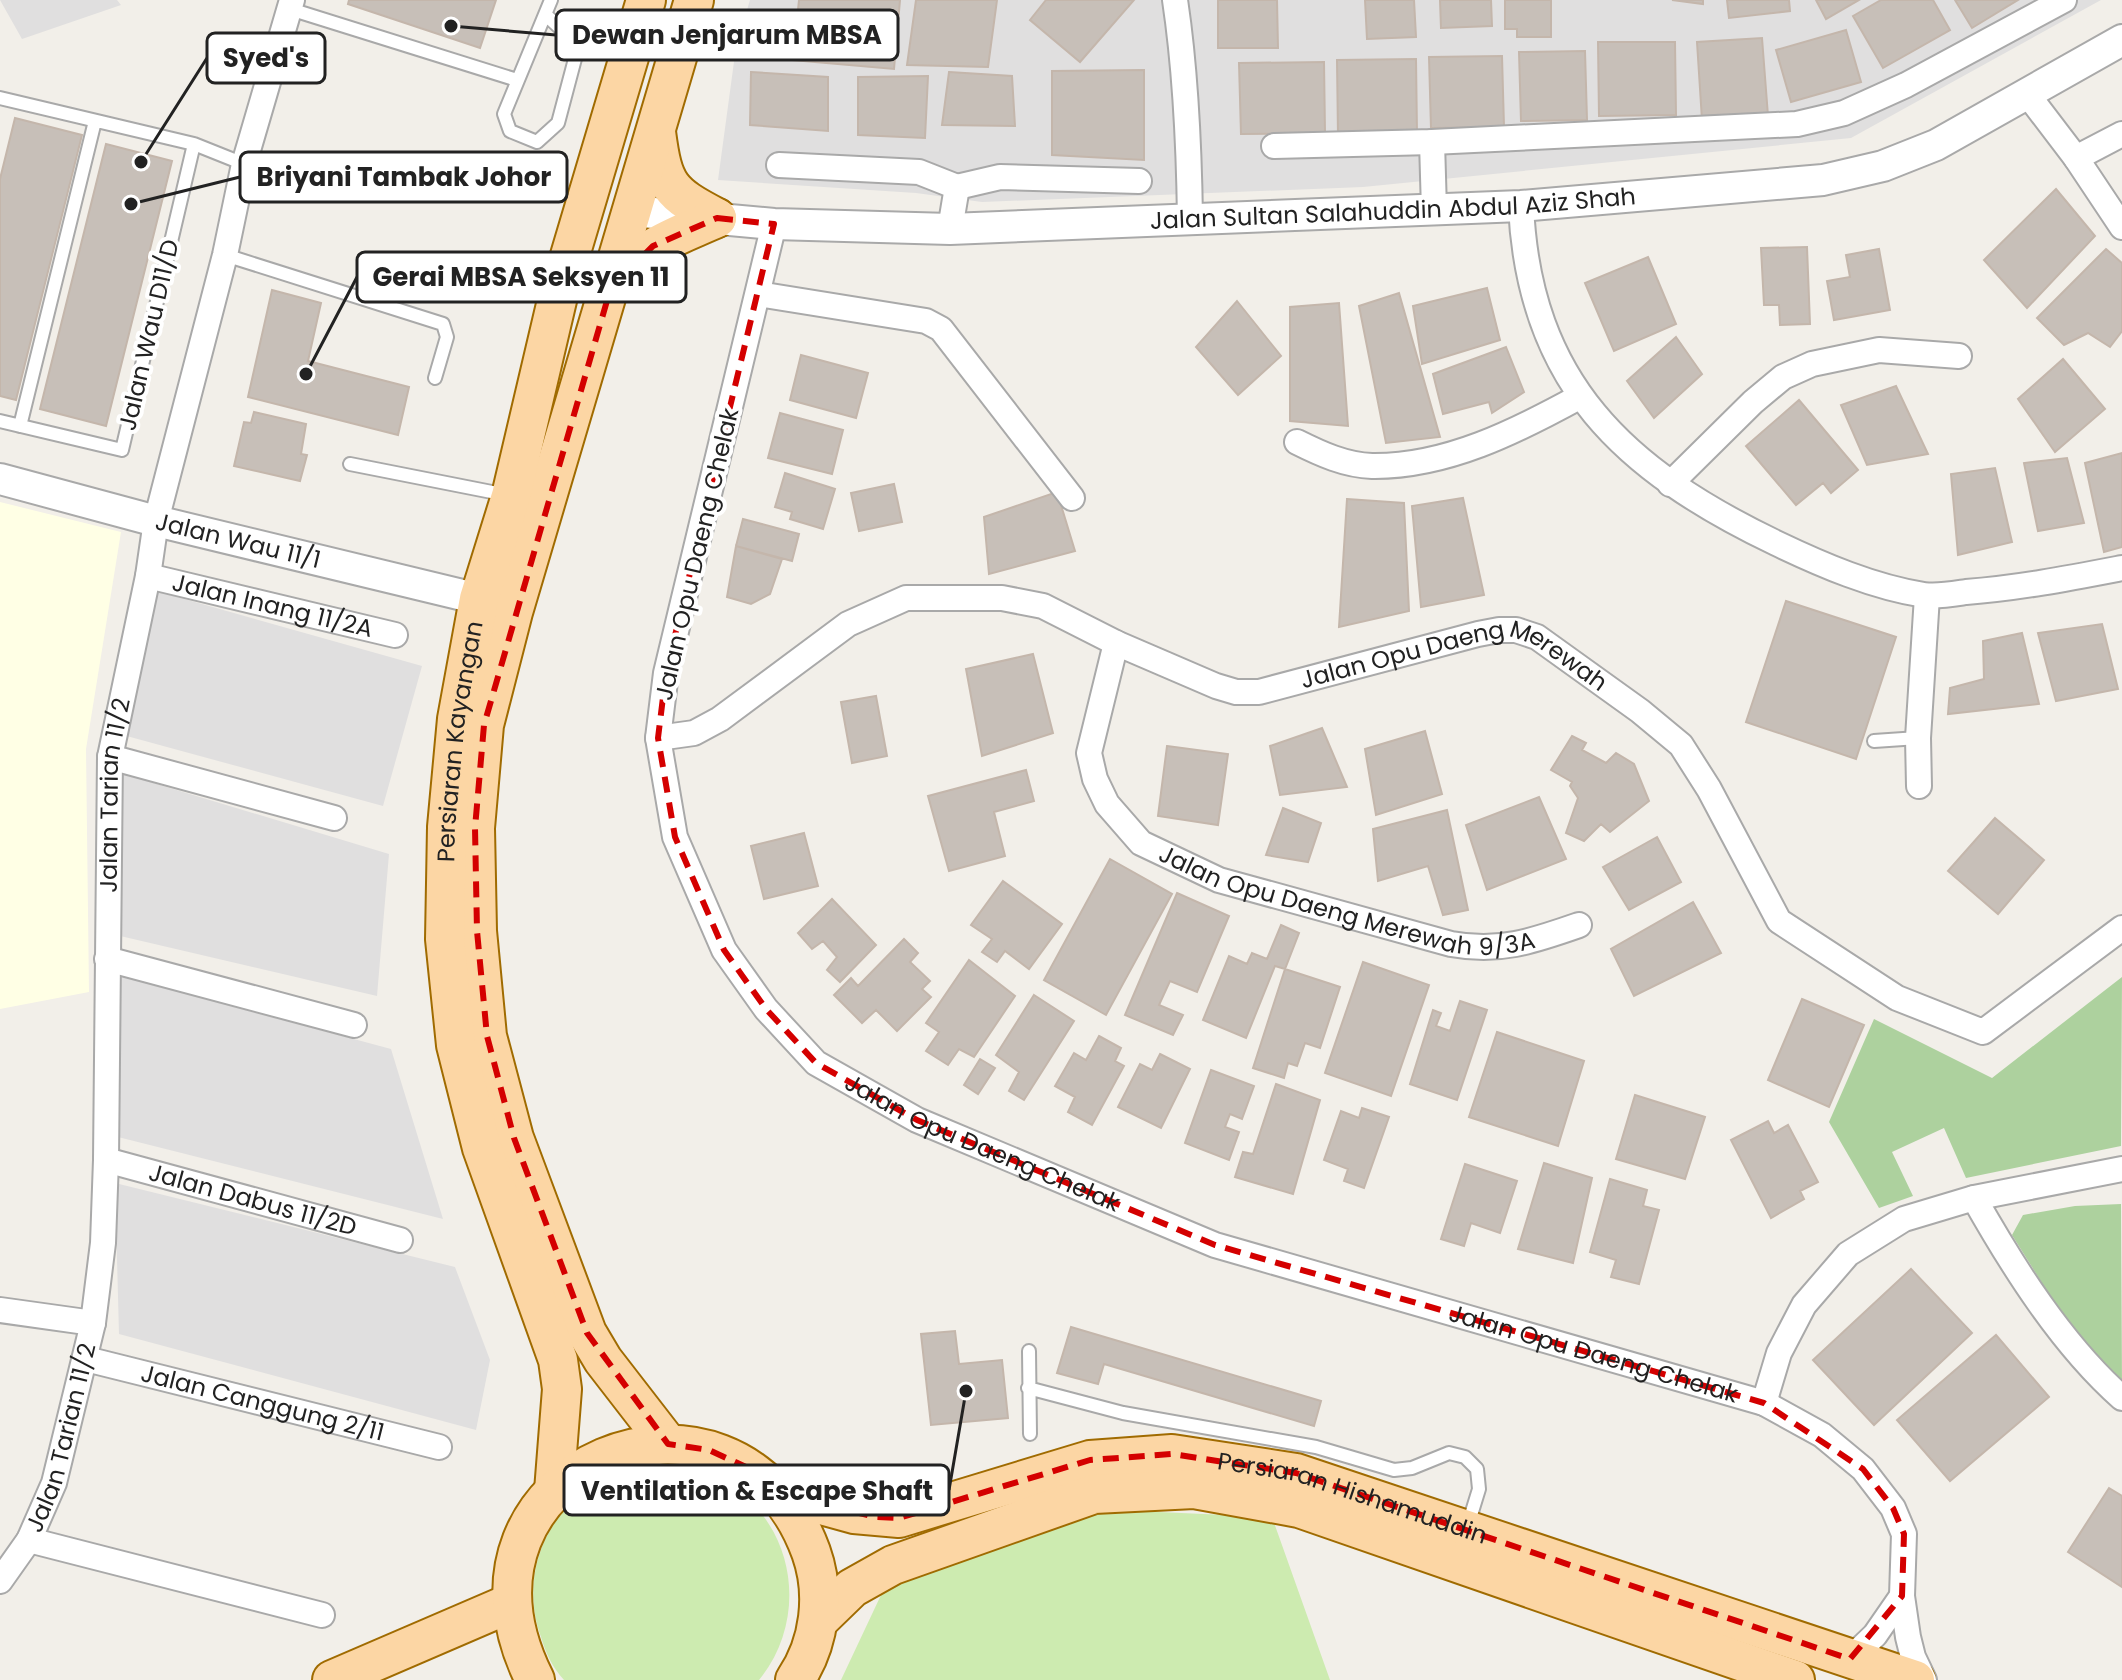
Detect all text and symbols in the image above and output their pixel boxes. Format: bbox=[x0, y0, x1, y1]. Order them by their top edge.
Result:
callout: Dewan Jenjarum MBSA bbox=[556, 10, 898, 60]
text: Dewan Jenjarum MBSA bbox=[572, 17, 882, 53]
callout: Syed's bbox=[207, 33, 325, 83]
text: Syed's bbox=[223, 40, 309, 76]
callout: Briyani Tambak Johor bbox=[240, 152, 567, 202]
text: Briyani Tambak Johor bbox=[257, 159, 551, 195]
street label: Jalan Sultan Salahuddin Abdul Aziz Shah bbox=[1149, 179, 1637, 237]
street label: Jalan Wau D11/D bbox=[111, 236, 187, 434]
callout: Gerai MBSA Seksyen 11 bbox=[357, 252, 686, 302]
text: Gerai MBSA Seksyen 11 bbox=[372, 259, 670, 295]
street label: Jalan Opu Daeng Chelak bbox=[647, 404, 746, 703]
street label: Jalan Wau 11/1 bbox=[152, 504, 324, 576]
street label: Jalan Inang 11/2A bbox=[169, 565, 376, 645]
text: Jalan Opu Daeng Merewah bbox=[1297, 612, 1614, 698]
street label: Persiaran Kayangan bbox=[429, 618, 491, 862]
street label: Jalan Opu Daeng Merewah bbox=[1288, 669, 1616, 709]
street label: Jalan Tarian 11/2 bbox=[92, 695, 138, 893]
street label: Jalan Opu Daeng Merewah 9/3A bbox=[1154, 837, 1538, 963]
street label: Jalan Opu Daeng Chelak bbox=[839, 1066, 1126, 1220]
street label: Jalan Dabus 11/2D bbox=[145, 1155, 361, 1243]
street label: Jalan Opu Daeng Chelak bbox=[1445, 1296, 1743, 1411]
street label: Jalan Tarian 11/2 bbox=[17, 1340, 103, 1537]
street label: Jalan Canggung 2/11 bbox=[138, 1356, 388, 1449]
street label: Persiaran Hishamuddin bbox=[1215, 1444, 1492, 1552]
callout: Ventilation & Escape Shaft bbox=[564, 1465, 949, 1515]
text: Ventilation & Escape Shaft bbox=[581, 1473, 933, 1509]

